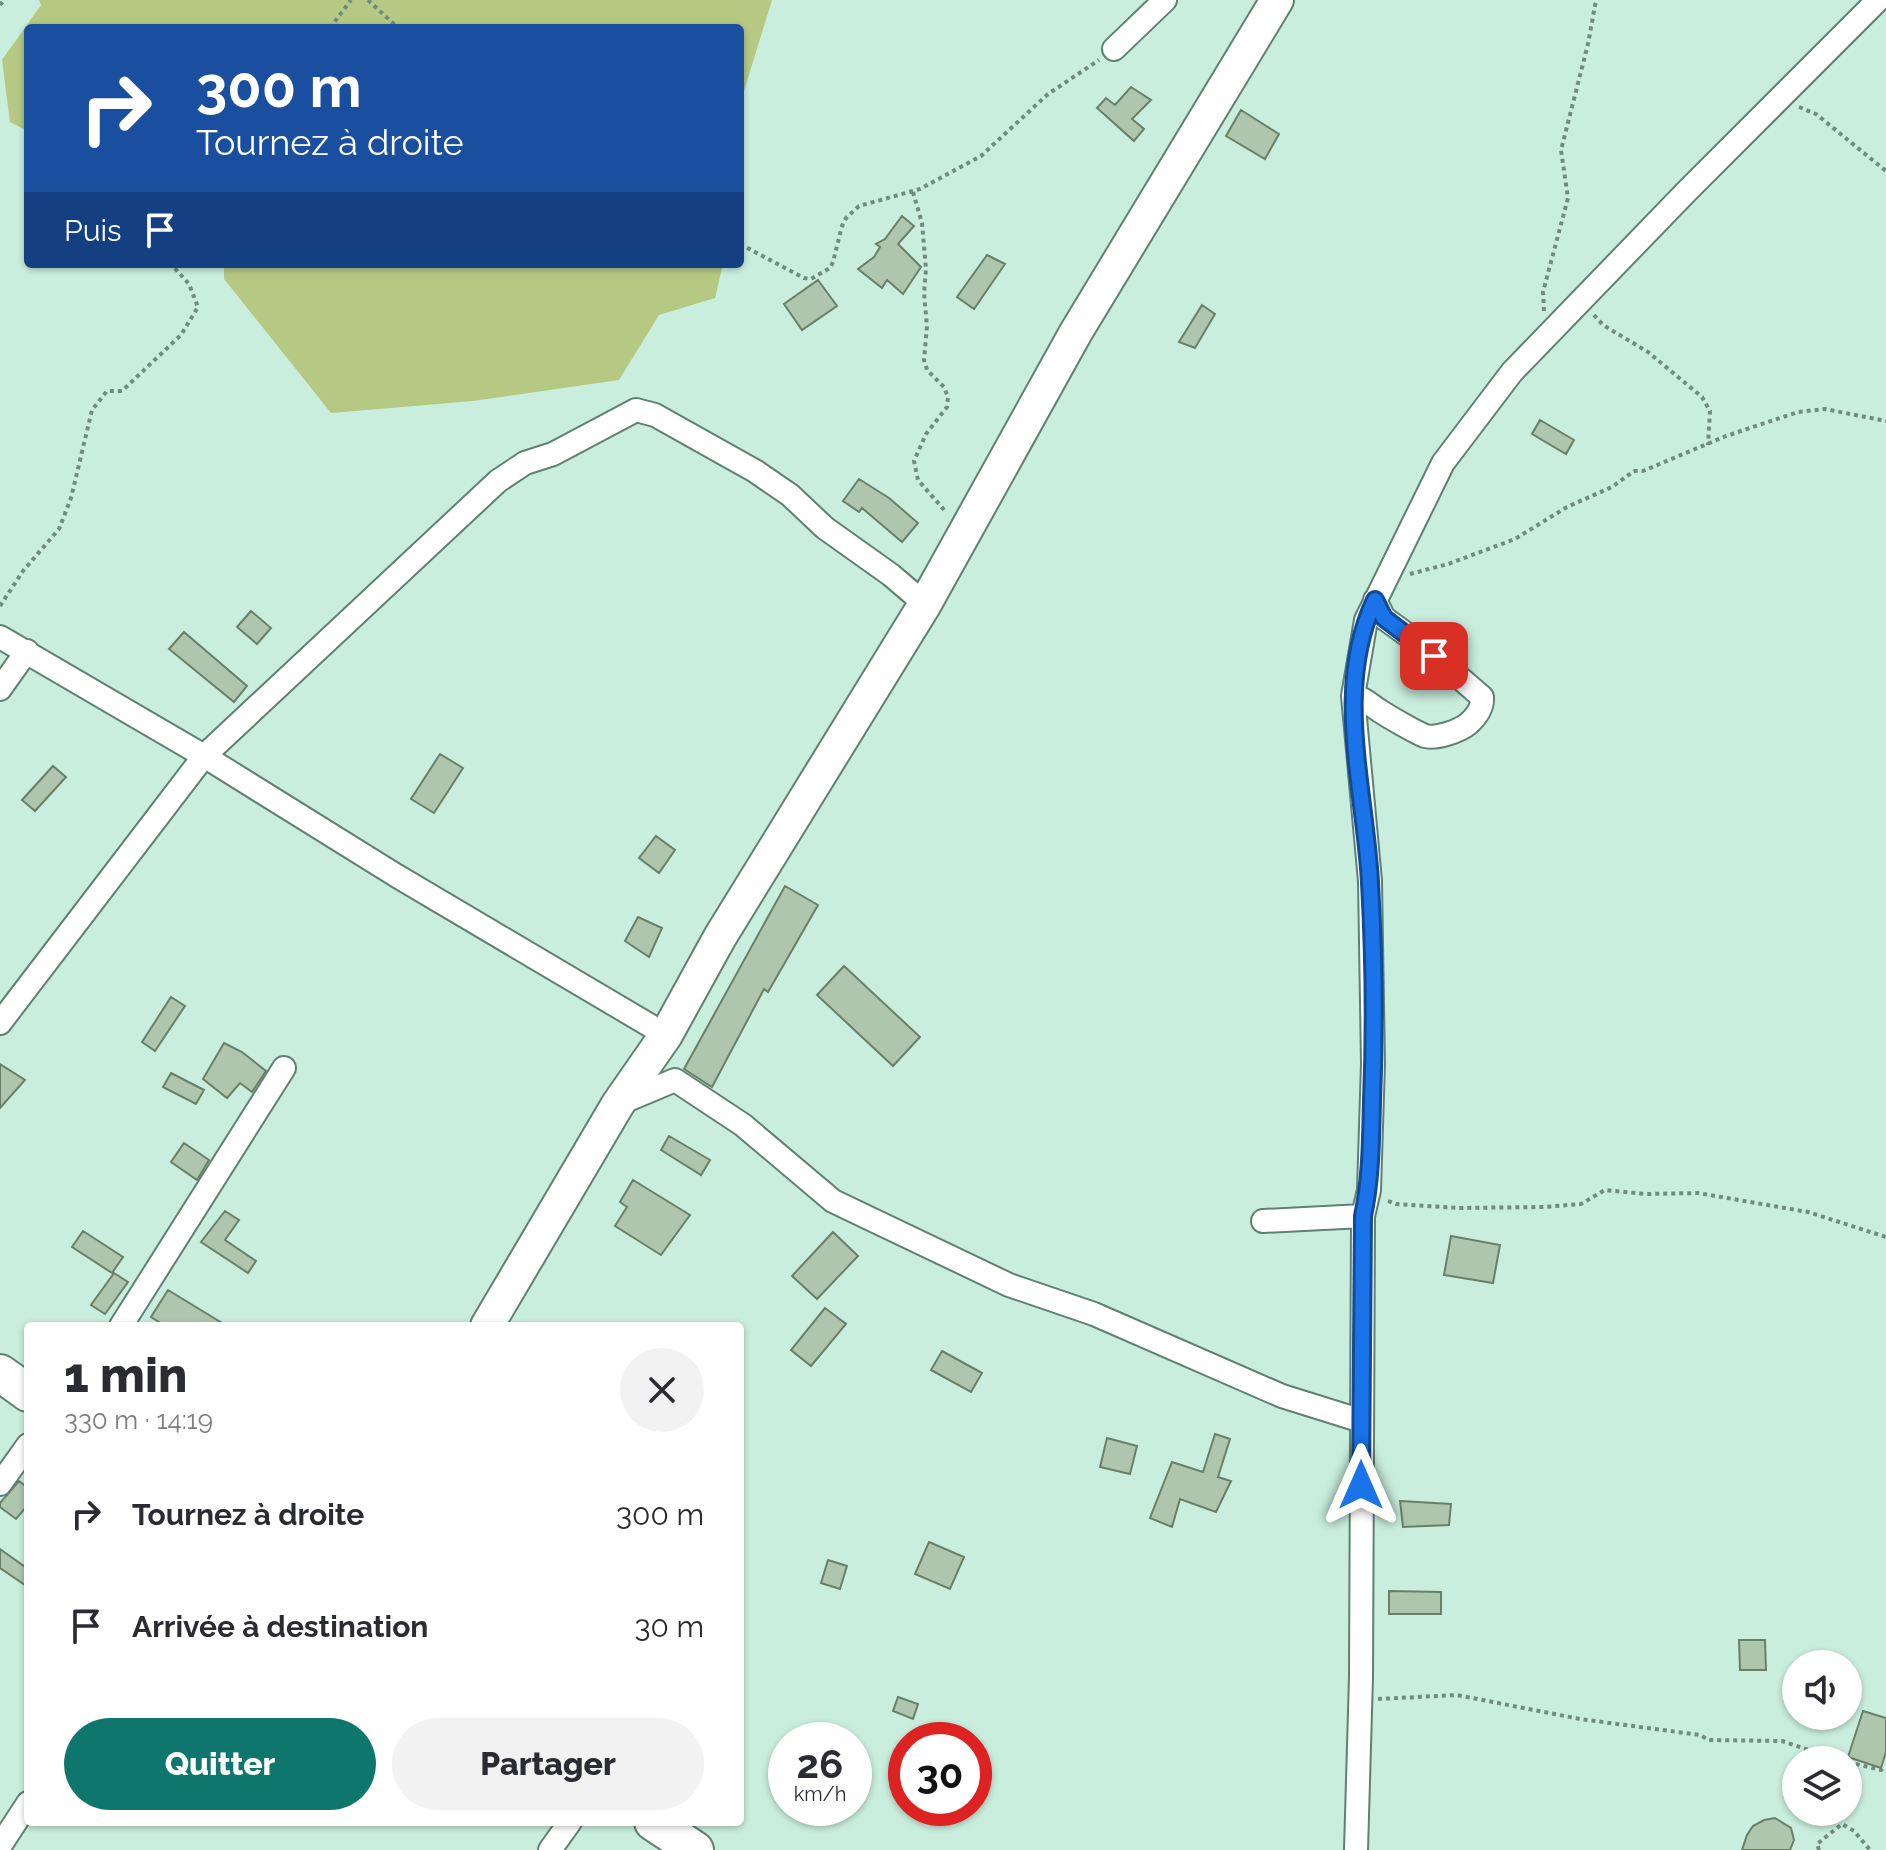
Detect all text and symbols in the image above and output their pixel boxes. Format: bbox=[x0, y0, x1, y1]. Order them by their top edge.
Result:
text: 300 m bbox=[196, 54, 362, 120]
icon: right bbox=[64, 56, 168, 160]
text: Tournez à droite bbox=[196, 121, 464, 163]
icon: arrive bbox=[138, 208, 182, 252]
text: Puis bbox=[64, 213, 122, 248]
pin bbox=[1400, 622, 1468, 690]
icon: arrive bbox=[1412, 634, 1456, 678]
text: 1 min bbox=[64, 1347, 187, 1403]
button: close bbox=[620, 1348, 704, 1432]
text: 330 m · 14:19 bbox=[64, 1405, 213, 1435]
position arrow bbox=[1319, 1443, 1403, 1527]
icon: right bbox=[64, 1492, 108, 1536]
text: Tournez à droite bbox=[132, 1497, 364, 1532]
text: 300 m bbox=[616, 1497, 704, 1532]
icon: arrive bbox=[64, 1604, 108, 1648]
text: Arrivée à destination bbox=[132, 1609, 428, 1644]
text: 30 m bbox=[634, 1609, 704, 1644]
map controls bbox=[1782, 1650, 1862, 1826]
button: sound bbox=[1782, 1650, 1862, 1730]
button: Quitter bbox=[64, 1718, 376, 1810]
button: Partager bbox=[392, 1718, 704, 1810]
speed limit sign: 30 bbox=[888, 1722, 992, 1826]
text: 26 bbox=[797, 1740, 843, 1787]
button: layers bbox=[1782, 1746, 1862, 1826]
text: km/h bbox=[794, 1782, 846, 1806]

